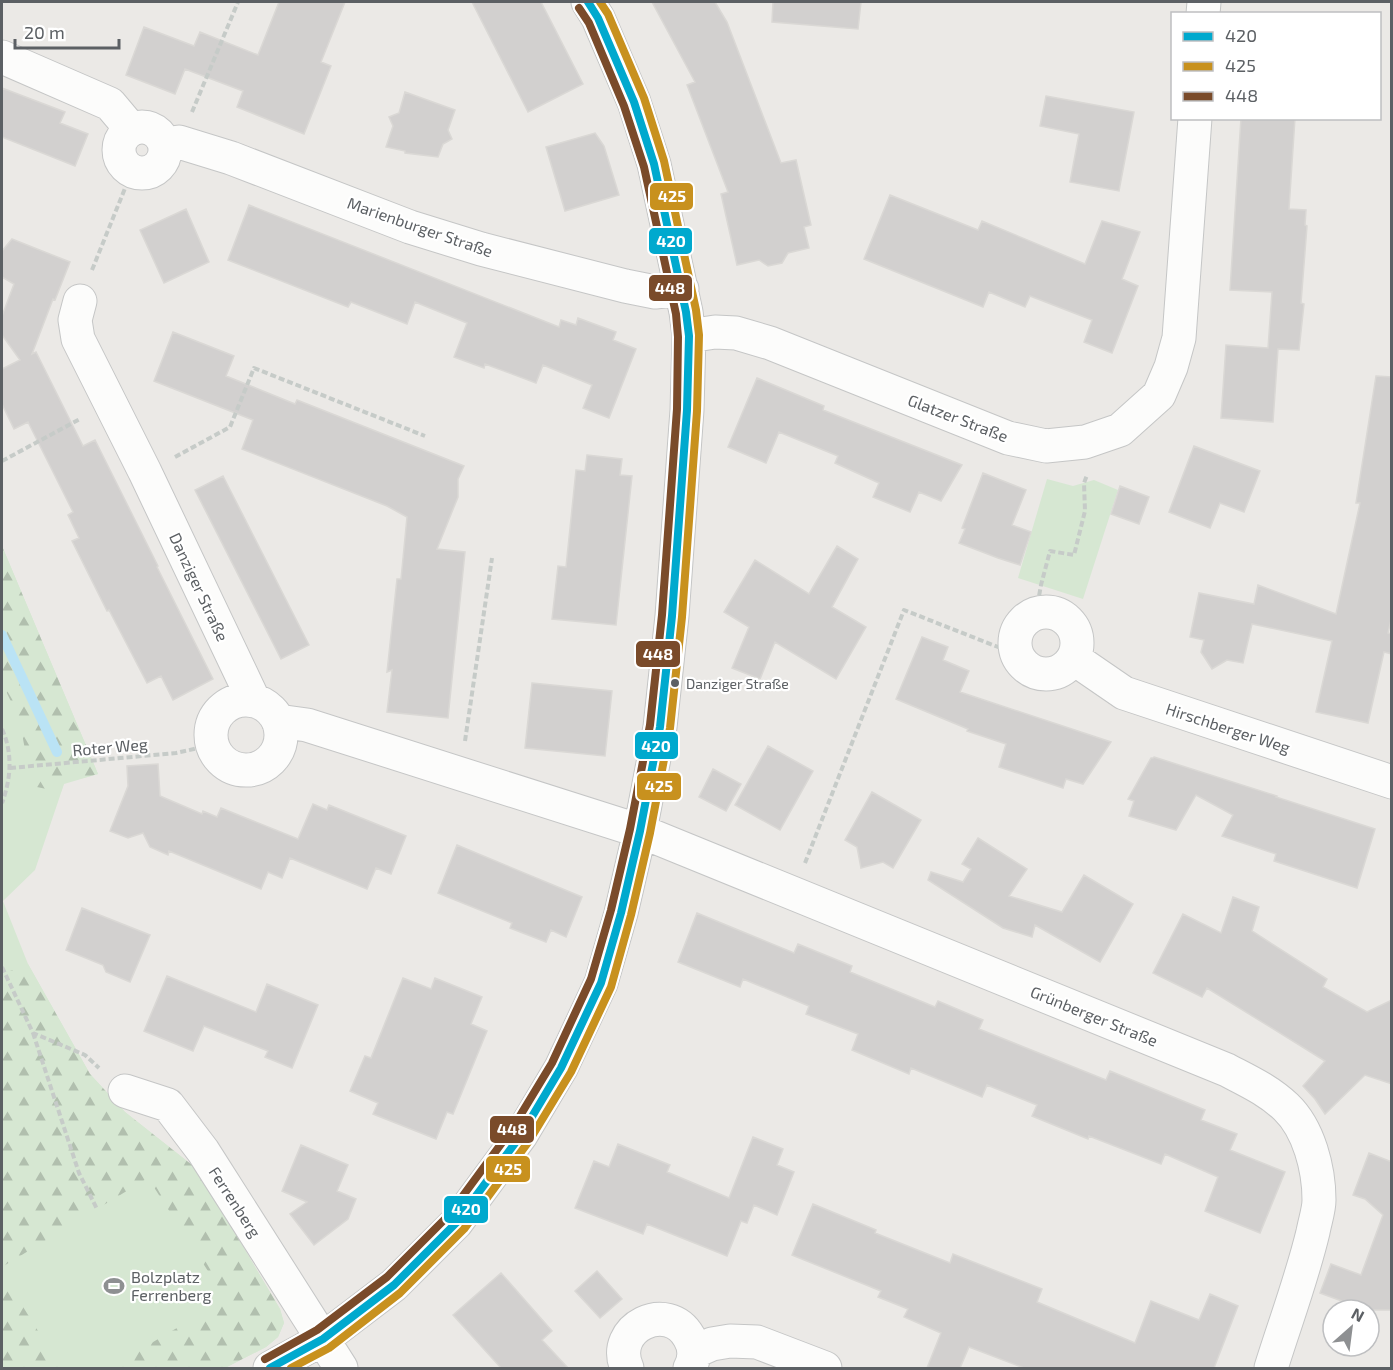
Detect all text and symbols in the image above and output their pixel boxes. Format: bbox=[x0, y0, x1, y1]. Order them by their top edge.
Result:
scale bar bbox=[15, 12, 118, 50]
legend bbox=[1171, 12, 1381, 120]
text: 20 m bbox=[24, 21, 65, 43]
text: 420 bbox=[1225, 24, 1257, 46]
text: 425 bbox=[1225, 54, 1256, 76]
text: 448 bbox=[1225, 84, 1258, 106]
line badge: 425 bbox=[649, 182, 694, 211]
text: 425 bbox=[658, 186, 686, 205]
street label: Marienburger Straße bbox=[345, 193, 495, 260]
line badge: 420 bbox=[648, 227, 693, 255]
text: 420 bbox=[656, 231, 686, 250]
line badge: 448 bbox=[648, 274, 693, 302]
text: 448 bbox=[655, 278, 685, 297]
street label: Glatzer Straße bbox=[905, 390, 1011, 445]
street label: Danziger Straße bbox=[166, 530, 233, 644]
line badge: 448 bbox=[635, 640, 681, 668]
text: 448 bbox=[643, 644, 673, 663]
place label: Danziger Straße bbox=[686, 675, 789, 692]
marker: Danziger Straße bbox=[669, 677, 681, 689]
street label: Hirschberger Weg bbox=[1164, 698, 1293, 757]
line badge: 420 bbox=[634, 731, 679, 760]
street label: Roter Weg bbox=[72, 734, 148, 759]
text: 420 bbox=[641, 736, 671, 755]
line badge: 425 bbox=[636, 772, 682, 801]
text: 425 bbox=[645, 776, 673, 795]
street label: Grünberger Straße bbox=[1028, 981, 1161, 1050]
line badge: 448 bbox=[489, 1115, 535, 1144]
text: 448 bbox=[497, 1119, 527, 1138]
line badge: 425 bbox=[485, 1155, 531, 1183]
text: 425 bbox=[494, 1159, 522, 1178]
street label: Ferrenberg bbox=[206, 1163, 265, 1241]
line badge: 420 bbox=[443, 1195, 489, 1224]
text: 420 bbox=[451, 1199, 481, 1218]
place label: Bolzplatz Ferrenberg bbox=[131, 1267, 212, 1304]
sports icon: Bolzplatz Ferrenberg bbox=[102, 1274, 126, 1298]
north arrow bbox=[1321, 1298, 1381, 1358]
text: N bbox=[1349, 1303, 1368, 1325]

